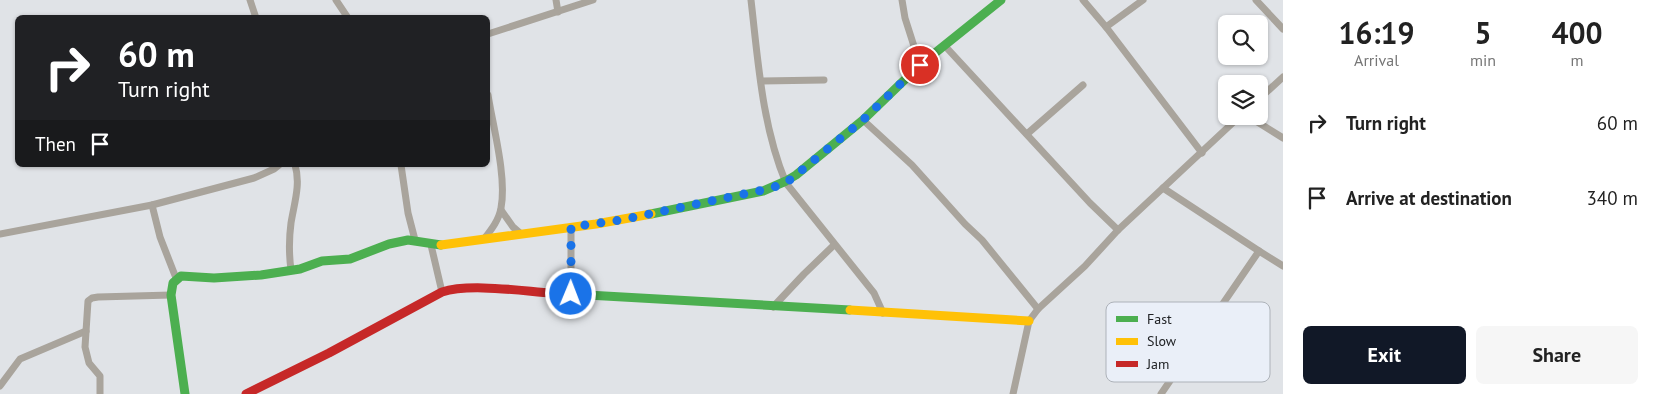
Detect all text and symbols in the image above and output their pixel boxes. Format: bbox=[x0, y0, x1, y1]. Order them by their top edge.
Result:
text: 16:19 bbox=[1338, 13, 1415, 52]
text: 5 bbox=[1475, 13, 1492, 52]
text: 400 bbox=[1551, 13, 1603, 52]
map controls bbox=[1218, 15, 1268, 125]
button: search bbox=[1218, 15, 1268, 65]
text: 60 m bbox=[118, 31, 195, 77]
icon: right bbox=[35, 35, 100, 100]
pin bbox=[899, 44, 941, 86]
text: Arrival bbox=[1354, 50, 1399, 70]
text: min bbox=[1470, 50, 1496, 70]
text: m bbox=[1571, 50, 1584, 70]
icon: arrive bbox=[906, 51, 934, 79]
text: Turn right bbox=[118, 75, 210, 103]
button: layers bbox=[1218, 75, 1268, 125]
icon: right bbox=[1303, 109, 1331, 137]
text: Turn right bbox=[1346, 111, 1426, 135]
text: 60 m bbox=[1597, 111, 1638, 135]
icon: arrive bbox=[86, 130, 114, 158]
text: Then bbox=[35, 132, 76, 156]
icon: arrive bbox=[1303, 184, 1331, 212]
text: Arrive at destination bbox=[1346, 186, 1512, 210]
text: 340 m bbox=[1586, 186, 1638, 210]
position arrow bbox=[544, 267, 596, 319]
legend bbox=[1106, 302, 1270, 382]
text: Fast bbox=[1147, 310, 1172, 328]
button: Exit bbox=[1303, 326, 1466, 384]
button: Share bbox=[1476, 326, 1638, 384]
text: Slow bbox=[1147, 332, 1177, 350]
text: Jam bbox=[1146, 355, 1169, 373]

